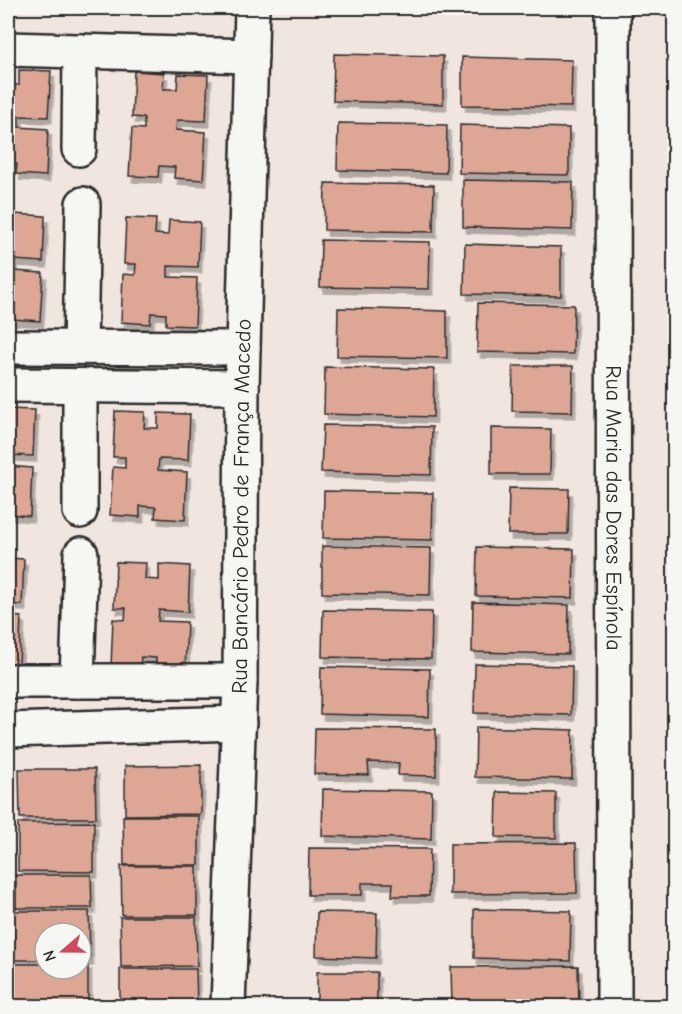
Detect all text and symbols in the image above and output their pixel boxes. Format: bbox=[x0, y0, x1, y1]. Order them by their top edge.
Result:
street label: Rua Bancário Pedro de França Macedo bbox=[227, 318, 257, 694]
street label: Rua Maria das Dores Espínola bbox=[600, 365, 627, 651]
north arrow bbox=[33, 921, 93, 981]
text: N bbox=[40, 948, 60, 964]

